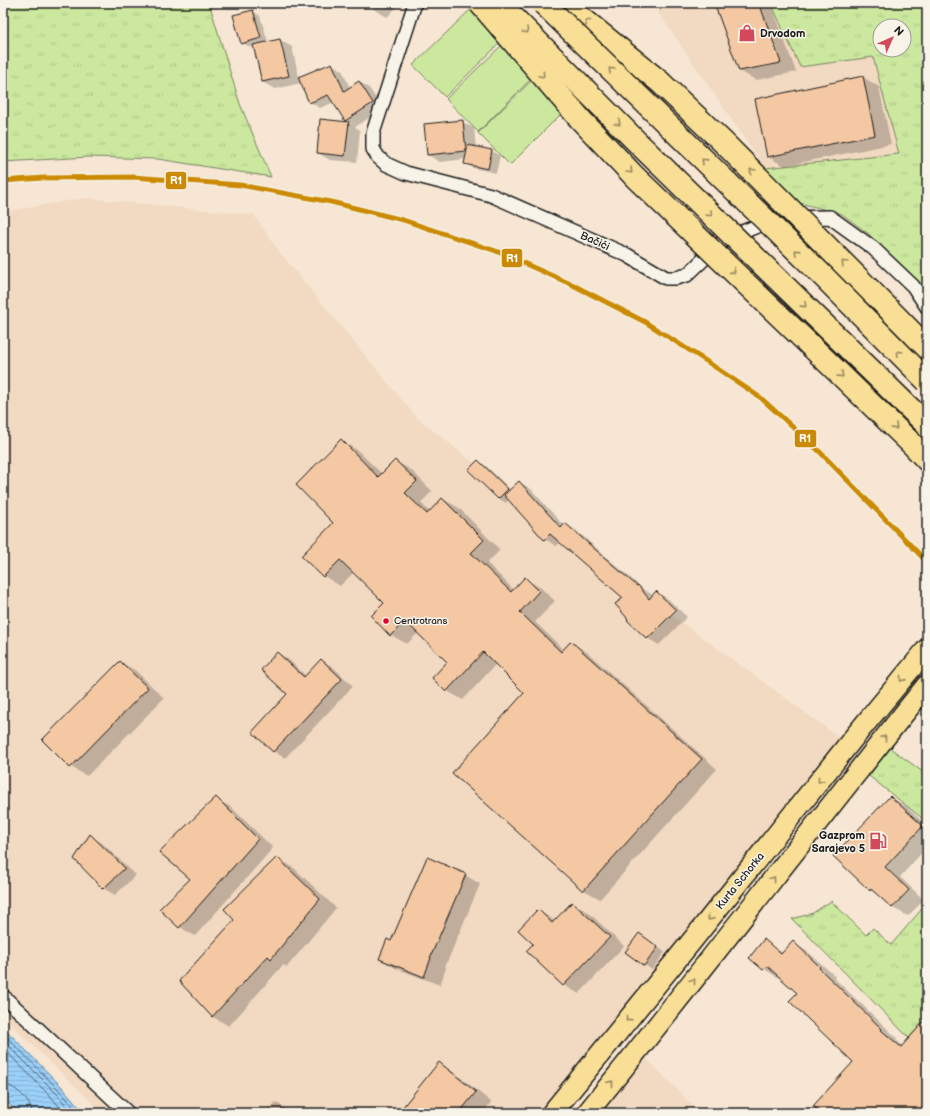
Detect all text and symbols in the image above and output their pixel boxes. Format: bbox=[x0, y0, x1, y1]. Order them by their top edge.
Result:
north arrow bbox=[872, 18, 912, 58]
one-way arrow bbox=[584, 20, 591, 27]
shop icon: Drvodom bbox=[737, 23, 757, 43]
text: N bbox=[891, 24, 906, 39]
one-way arrow bbox=[521, 26, 529, 34]
place label: Drvodom bbox=[760, 27, 805, 40]
one-way arrow bbox=[608, 67, 616, 75]
one-way arrow bbox=[537, 70, 544, 78]
one-way arrow bbox=[613, 118, 621, 126]
one-way arrow bbox=[701, 158, 709, 166]
one-way arrow bbox=[625, 166, 633, 174]
one-way arrow bbox=[749, 168, 757, 176]
line badge: R1 bbox=[165, 171, 187, 190]
text: R1 bbox=[170, 174, 182, 187]
one-way arrow bbox=[706, 209, 713, 216]
street label: Bačići bbox=[578, 229, 612, 253]
line badge: R1 bbox=[501, 248, 523, 268]
one-way arrow bbox=[794, 249, 802, 257]
text: R1 bbox=[506, 252, 518, 265]
one-way arrow bbox=[841, 260, 848, 268]
one-way arrow bbox=[728, 266, 736, 274]
one-way arrow bbox=[799, 300, 807, 308]
one-way arrow bbox=[896, 350, 904, 358]
one-way arrow bbox=[836, 370, 844, 378]
one-way arrow bbox=[890, 422, 898, 429]
line badge: R1 bbox=[794, 429, 817, 448]
text: R1 bbox=[799, 432, 811, 445]
place label: Centrotrans bbox=[394, 615, 447, 627]
marker: Centrotrans bbox=[381, 616, 391, 626]
one-way arrow bbox=[900, 675, 907, 682]
one-way arrow bbox=[880, 736, 887, 743]
one-way arrow bbox=[818, 776, 825, 783]
place label: Gazprom Sarajevo 5 bbox=[812, 829, 866, 855]
fuel station icon: Gazprom Sarajevo 5 bbox=[868, 831, 888, 851]
street label: Kurta Schorka bbox=[713, 850, 767, 912]
one-way arrow bbox=[768, 877, 775, 884]
one-way arrow bbox=[708, 914, 715, 921]
one-way arrow bbox=[688, 979, 695, 986]
one-way arrow bbox=[626, 1015, 633, 1022]
one-way arrow bbox=[607, 1080, 614, 1087]

